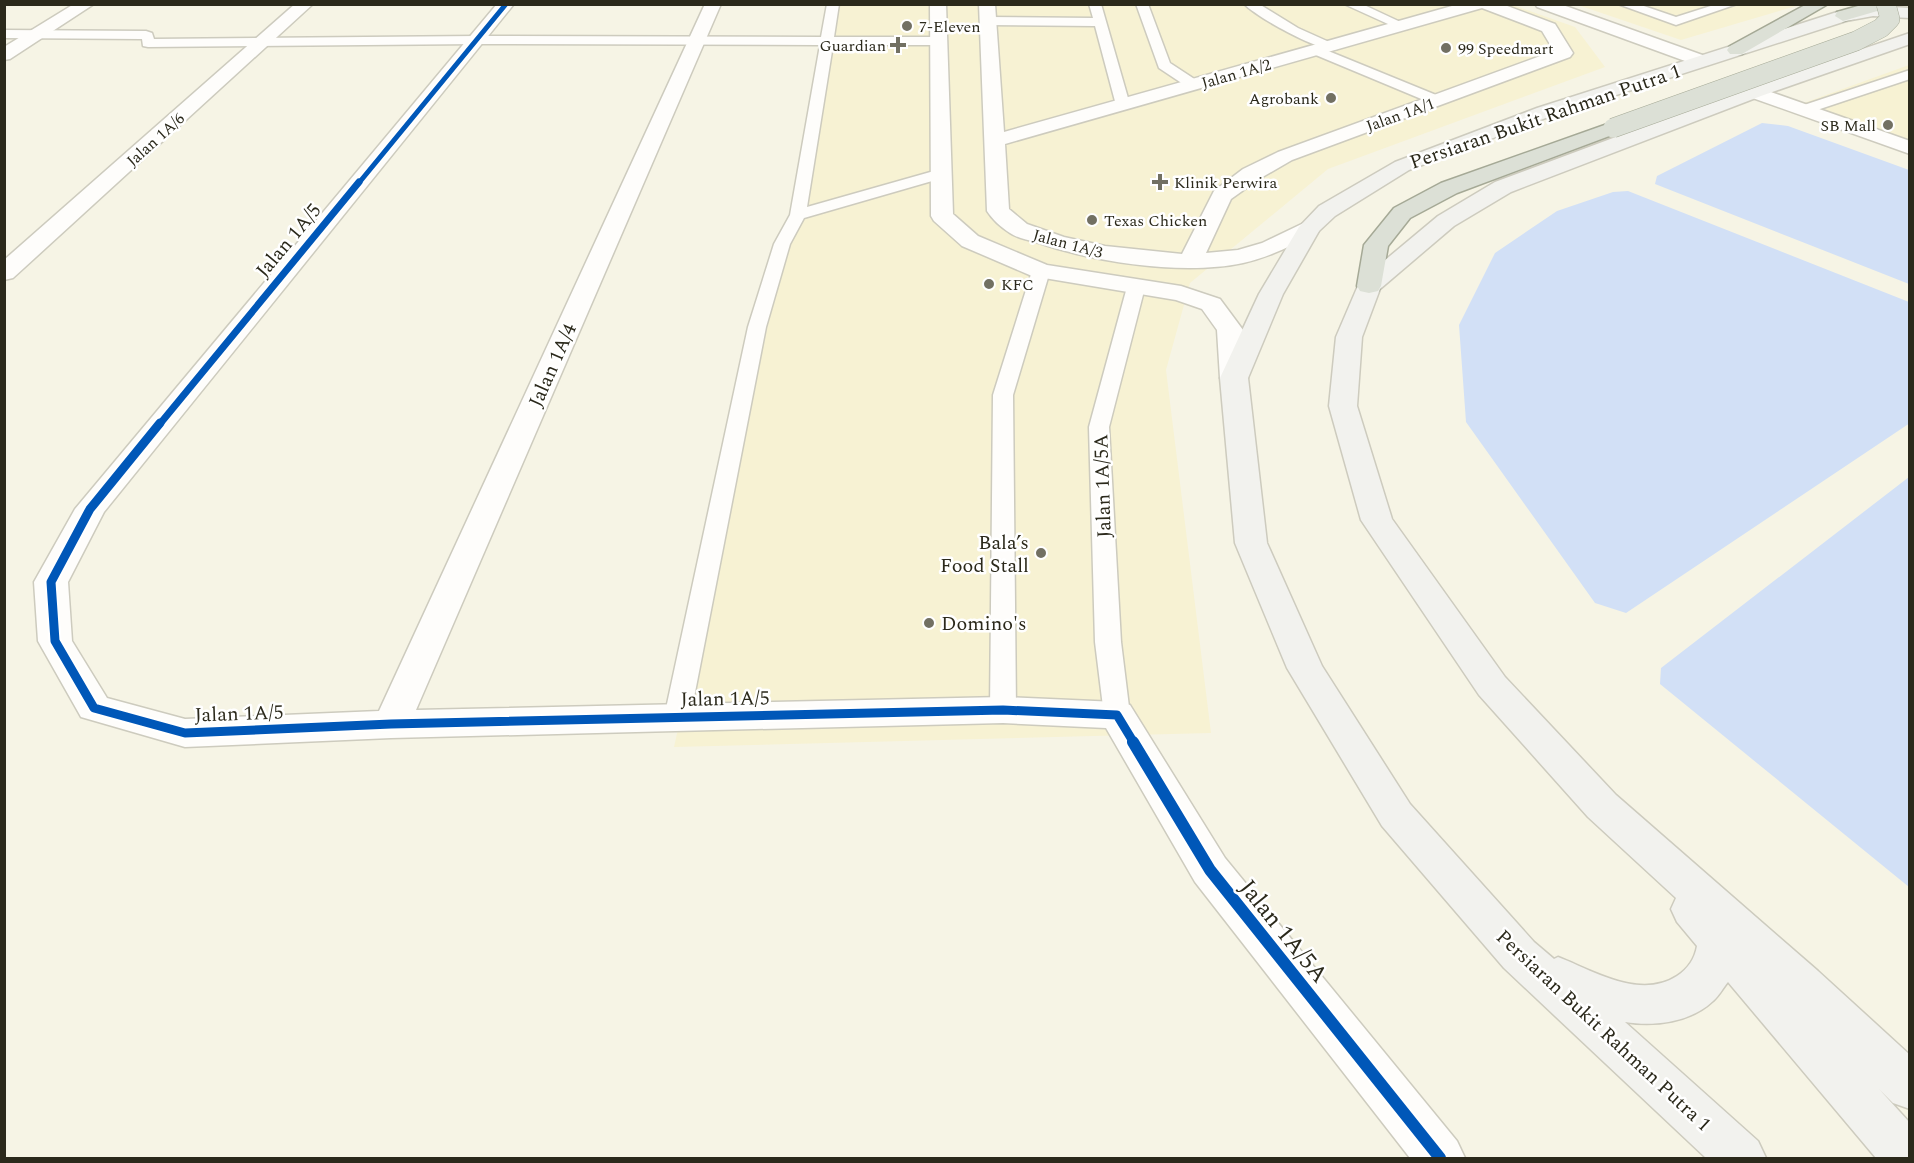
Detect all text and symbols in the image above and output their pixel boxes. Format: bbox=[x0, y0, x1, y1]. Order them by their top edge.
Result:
place label: 7-Eleven bbox=[919, 15, 981, 39]
marker: 7-Eleven bbox=[900, 19, 914, 33]
place label: Guardian bbox=[819, 34, 886, 58]
place label: 99 Speedmart bbox=[1458, 37, 1554, 61]
marker: Guardian bbox=[891, 38, 905, 52]
marker: 99 Speedmart bbox=[1439, 41, 1453, 55]
street label: Jalan 1A/2 bbox=[1199, 53, 1274, 95]
street label: Persiaran Bukit Rahman Putra 1 bbox=[1406, 56, 1685, 178]
place label: Agrobank bbox=[1249, 87, 1319, 111]
marker: Agrobank bbox=[1324, 91, 1338, 105]
street label: Jalan 1A/1 bbox=[1363, 91, 1438, 138]
street label: Jalan 1A/6 bbox=[121, 107, 190, 173]
place label: SB Mall bbox=[1820, 114, 1876, 138]
marker: SB Mall bbox=[1881, 118, 1895, 132]
place label: Klinik Perwira bbox=[1174, 171, 1278, 195]
marker: Klinik Perwira bbox=[1151, 173, 1169, 191]
street label: Jalan 1A/5 bbox=[249, 197, 329, 284]
place label: Texas Chicken bbox=[1104, 209, 1207, 233]
marker: Texas Chicken bbox=[1085, 213, 1099, 227]
street label: Jalan 1A/3 bbox=[1030, 223, 1105, 265]
place label: KFC bbox=[1001, 273, 1034, 297]
marker: KFC bbox=[982, 277, 996, 291]
street label: Jalan 1A/4 bbox=[521, 319, 585, 412]
street label: Jalan 1A/5A bbox=[1086, 433, 1120, 539]
place label: Bala’s Food Stall bbox=[940, 528, 1029, 581]
marker: Bala’s Food Stall bbox=[1034, 546, 1048, 560]
place label: Domino's bbox=[941, 609, 1027, 639]
marker: Domino's bbox=[922, 616, 936, 630]
street label: Jalan 1A/5 bbox=[680, 683, 770, 715]
street label: Jalan 1A/5 bbox=[194, 697, 284, 731]
street label: Jalan 1A/5A bbox=[1230, 872, 1337, 992]
street label: Persiaran Bukit Rahman Putra 1 bbox=[1489, 923, 1718, 1139]

